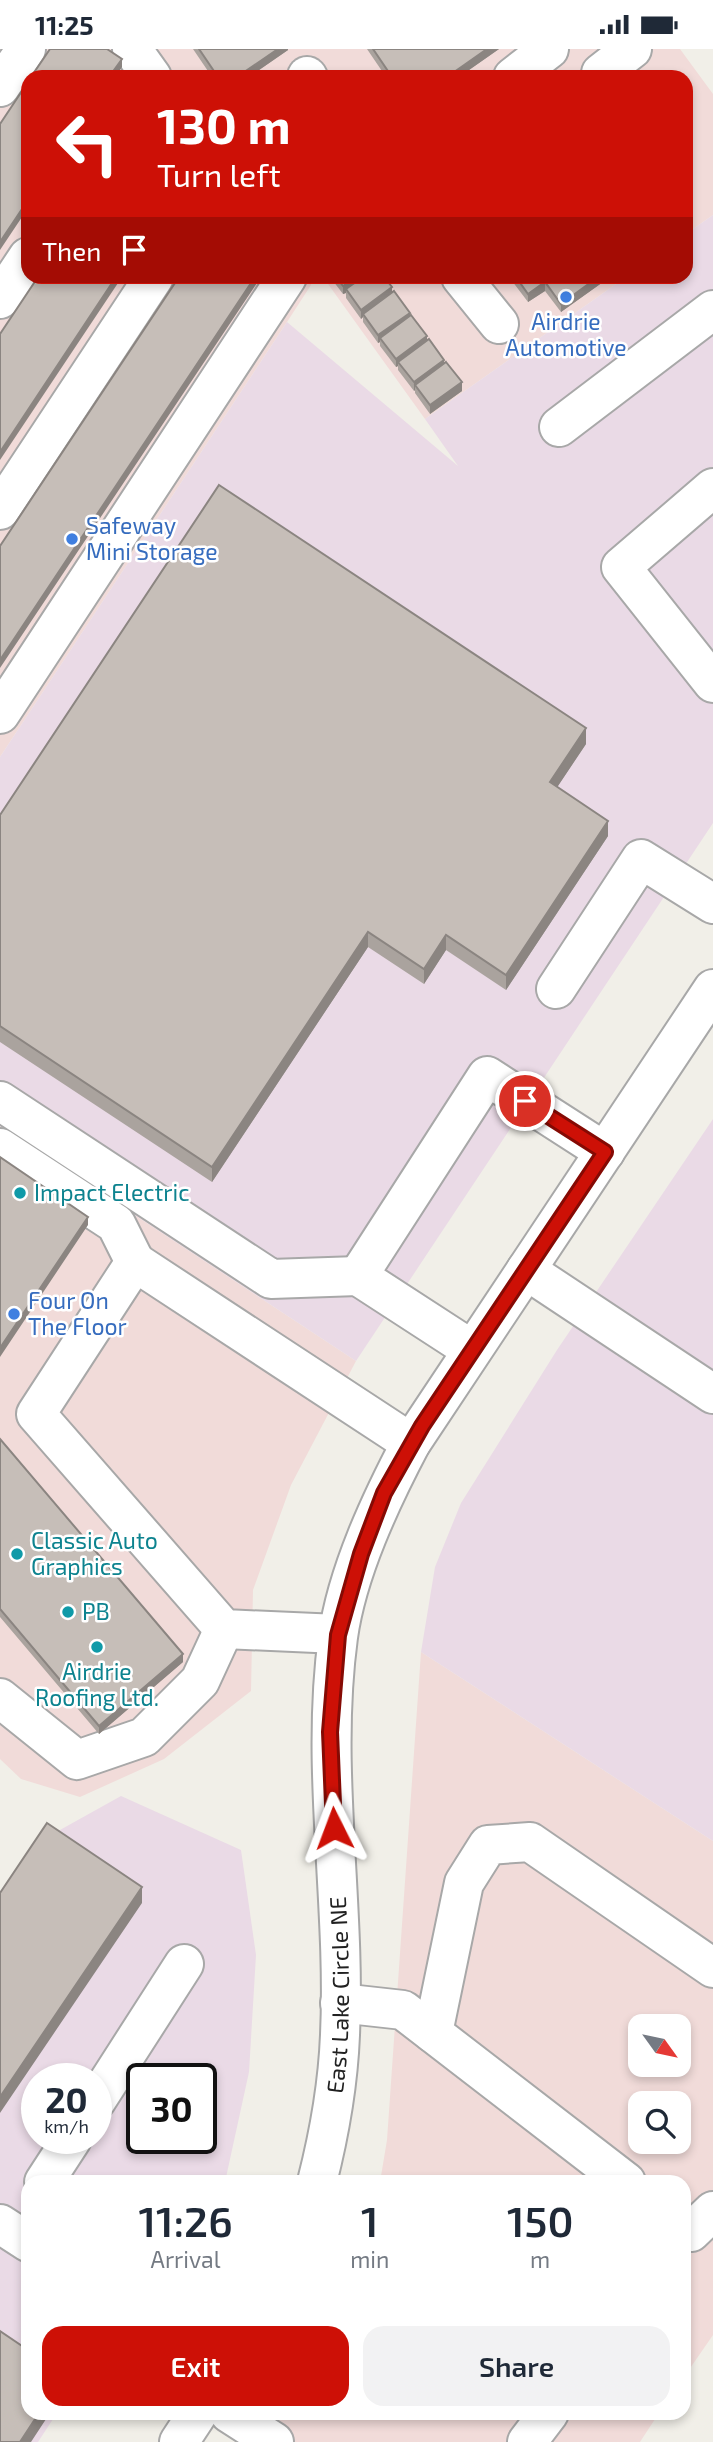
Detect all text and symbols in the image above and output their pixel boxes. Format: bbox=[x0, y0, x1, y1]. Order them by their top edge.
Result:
text: 11:25 bbox=[35, 9, 94, 40]
text: 130 m bbox=[157, 95, 291, 154]
icon: left bbox=[42, 98, 133, 189]
text: Turn left bbox=[157, 155, 281, 193]
icon: arrive bbox=[115, 231, 153, 269]
text: Then bbox=[42, 235, 101, 266]
marker: Airdrie Automotive bbox=[558, 289, 574, 305]
place label: Airdrie Automotive bbox=[505, 307, 627, 361]
place label: Safeway Mini Storage bbox=[86, 511, 218, 565]
marker: Safeway Mini Storage bbox=[64, 531, 80, 547]
pin bbox=[495, 1071, 555, 1131]
icon: arrive bbox=[506, 1082, 544, 1120]
place label: Impact Electric bbox=[34, 1178, 190, 1206]
marker: Impact Electric bbox=[12, 1185, 28, 1201]
place label: Four On The Floor bbox=[28, 1286, 127, 1340]
marker: Four On The Floor bbox=[6, 1306, 22, 1322]
place label: Classic Auto Graphics bbox=[31, 1526, 158, 1580]
marker: Classic Auto Graphics bbox=[9, 1546, 25, 1562]
place label: PB bbox=[82, 1597, 110, 1625]
marker: PB bbox=[60, 1604, 76, 1620]
marker: Airdrie Roofing Ltd. bbox=[89, 1639, 105, 1655]
place label: Airdrie Roofing Ltd. bbox=[35, 1657, 159, 1711]
position arrow bbox=[297, 1791, 371, 1865]
street label: East Lake Circle NE bbox=[320, 1896, 354, 2095]
north arrow bbox=[628, 2014, 691, 2077]
map controls bbox=[628, 2014, 691, 2154]
speed limit sign: 30 bbox=[126, 2063, 217, 2154]
text: 20 bbox=[45, 2078, 88, 2120]
button: search bbox=[628, 2091, 691, 2154]
text: km/h bbox=[44, 2115, 89, 2137]
text: 11:26 bbox=[139, 2195, 233, 2245]
text: 1 bbox=[361, 2195, 379, 2245]
text: 150 bbox=[507, 2195, 573, 2245]
text: Arrival bbox=[151, 2245, 221, 2273]
text: min bbox=[350, 2245, 389, 2273]
text: m bbox=[530, 2245, 550, 2273]
button: Exit bbox=[42, 2326, 349, 2406]
button: Share bbox=[363, 2326, 670, 2406]

